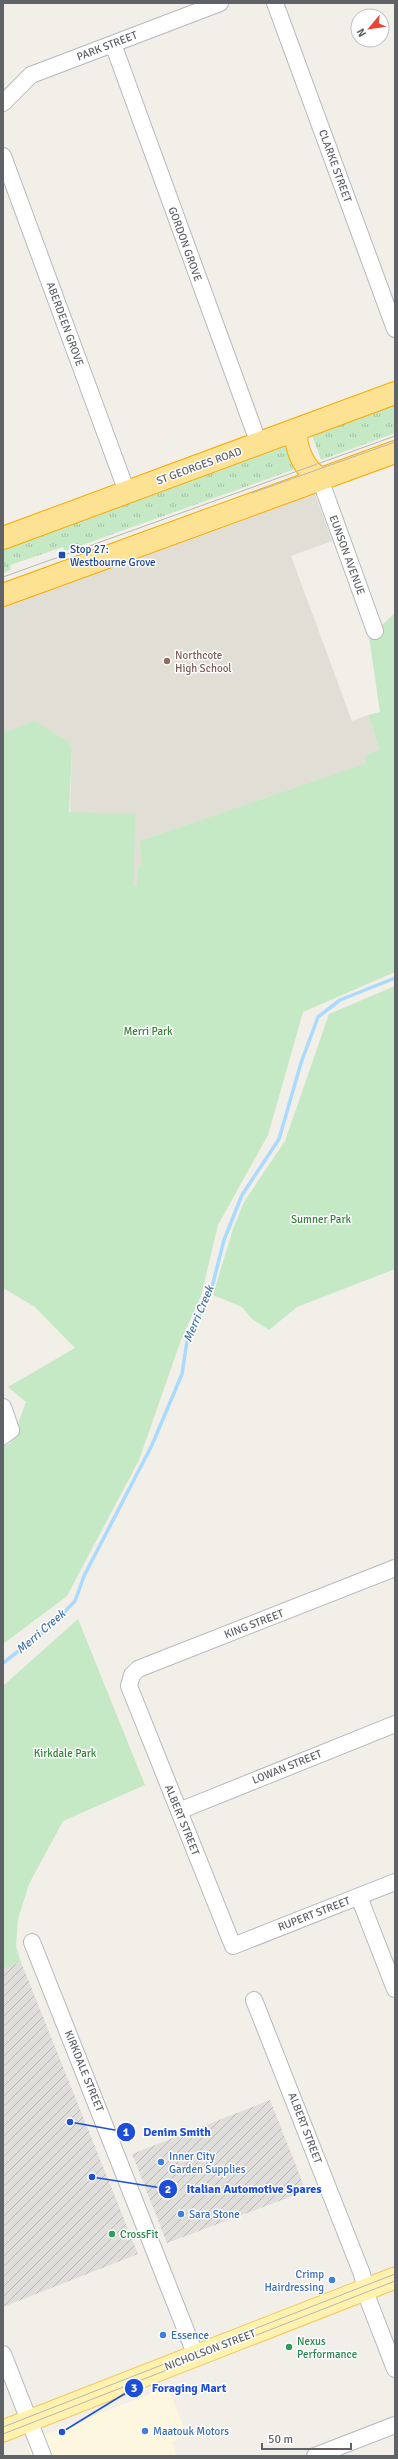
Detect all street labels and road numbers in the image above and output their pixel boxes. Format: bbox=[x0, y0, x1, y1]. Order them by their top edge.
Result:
street label: PARK STREET bbox=[75, 28, 140, 63]
street label: CLARKE STREET bbox=[316, 128, 354, 205]
street label: GORDON GROVE bbox=[165, 205, 205, 283]
street label: ABERDEEN GROVE bbox=[44, 280, 86, 368]
street label: ST GEORGES ROAD bbox=[155, 445, 243, 487]
street label: EUNSON AVENUE bbox=[327, 513, 367, 597]
street label: KING STREET bbox=[223, 1607, 286, 1641]
street label: LOWAN STREET bbox=[250, 1747, 324, 1787]
street label: ALBERT STREET bbox=[162, 1783, 202, 1858]
street label: RUPERT STREET bbox=[276, 1894, 352, 1934]
street label: KIRKDALE STREET bbox=[62, 2028, 106, 2114]
street label: ALBERT STREET bbox=[285, 2091, 325, 2166]
street label: NICHOLSON STREET bbox=[163, 2326, 258, 2373]

